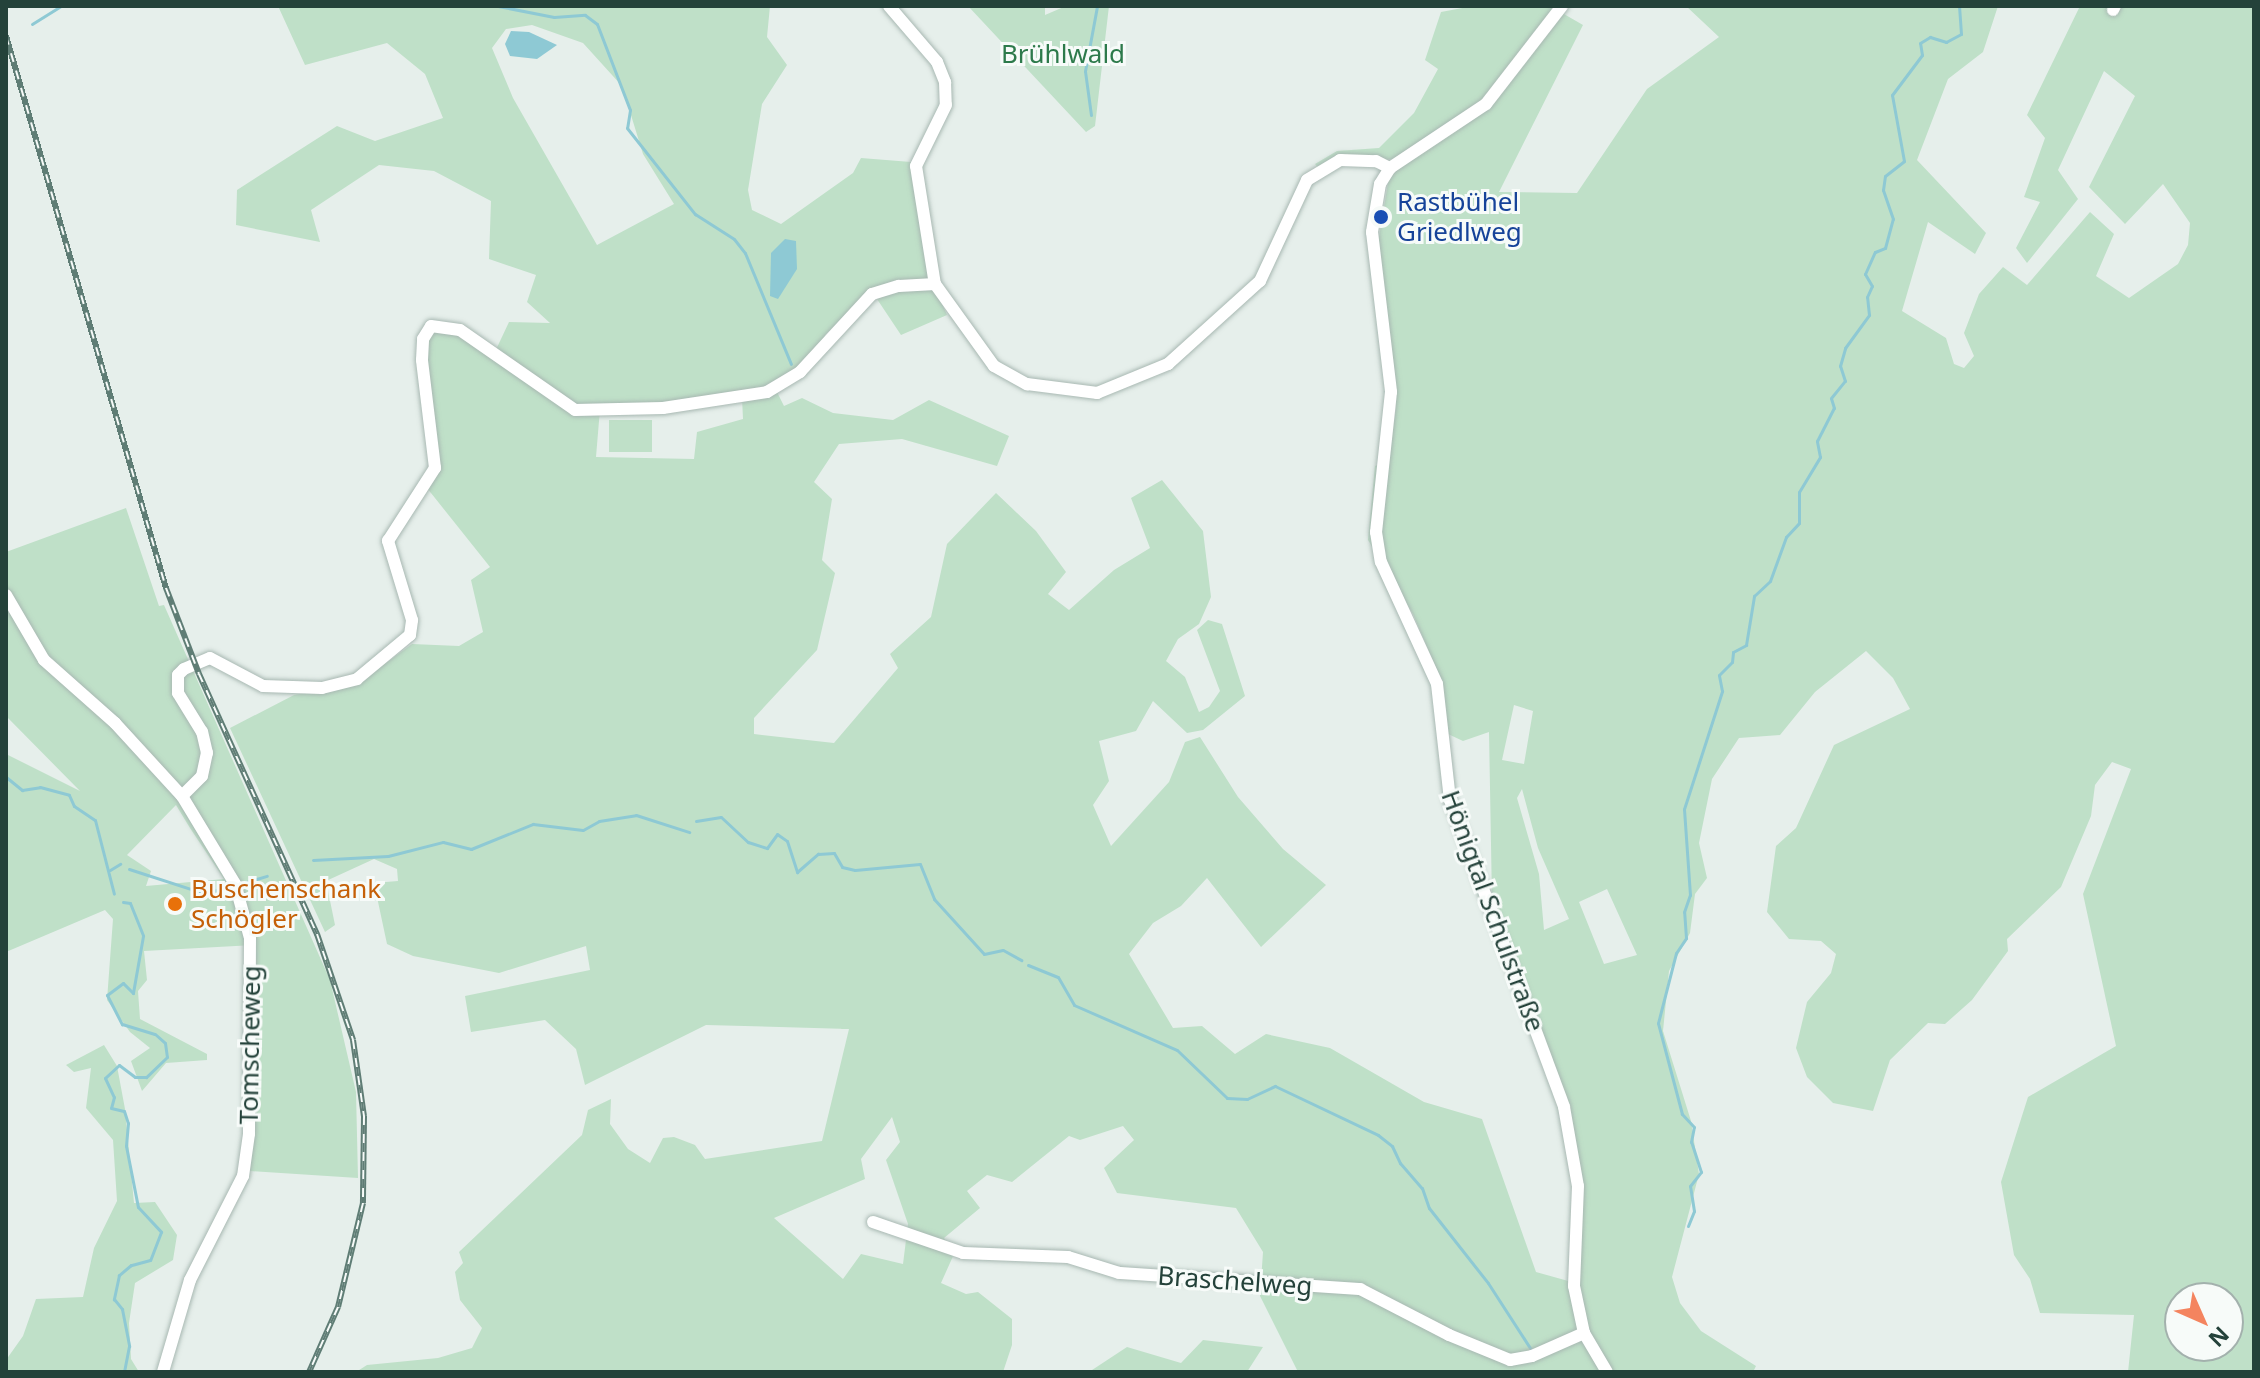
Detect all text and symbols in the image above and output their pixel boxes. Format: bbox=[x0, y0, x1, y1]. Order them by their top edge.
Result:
park label: Brühlwald bbox=[1001, 38, 1125, 70]
place label: Rastbühel Griedlweg bbox=[1397, 186, 1522, 248]
marker: Rastbühel Griedlweg bbox=[1372, 208, 1390, 226]
street label: Hönigtal Schulstraße bbox=[1435, 786, 1551, 1036]
place label: Buschenschank Schögler bbox=[191, 873, 381, 934]
marker: Buschenschank Schögler bbox=[166, 895, 184, 913]
street label: Tomscheweg bbox=[233, 965, 267, 1125]
street label: Braschelweg bbox=[1157, 1260, 1313, 1302]
north arrow bbox=[2164, 1282, 2244, 1362]
text: N bbox=[2203, 1321, 2236, 1354]

